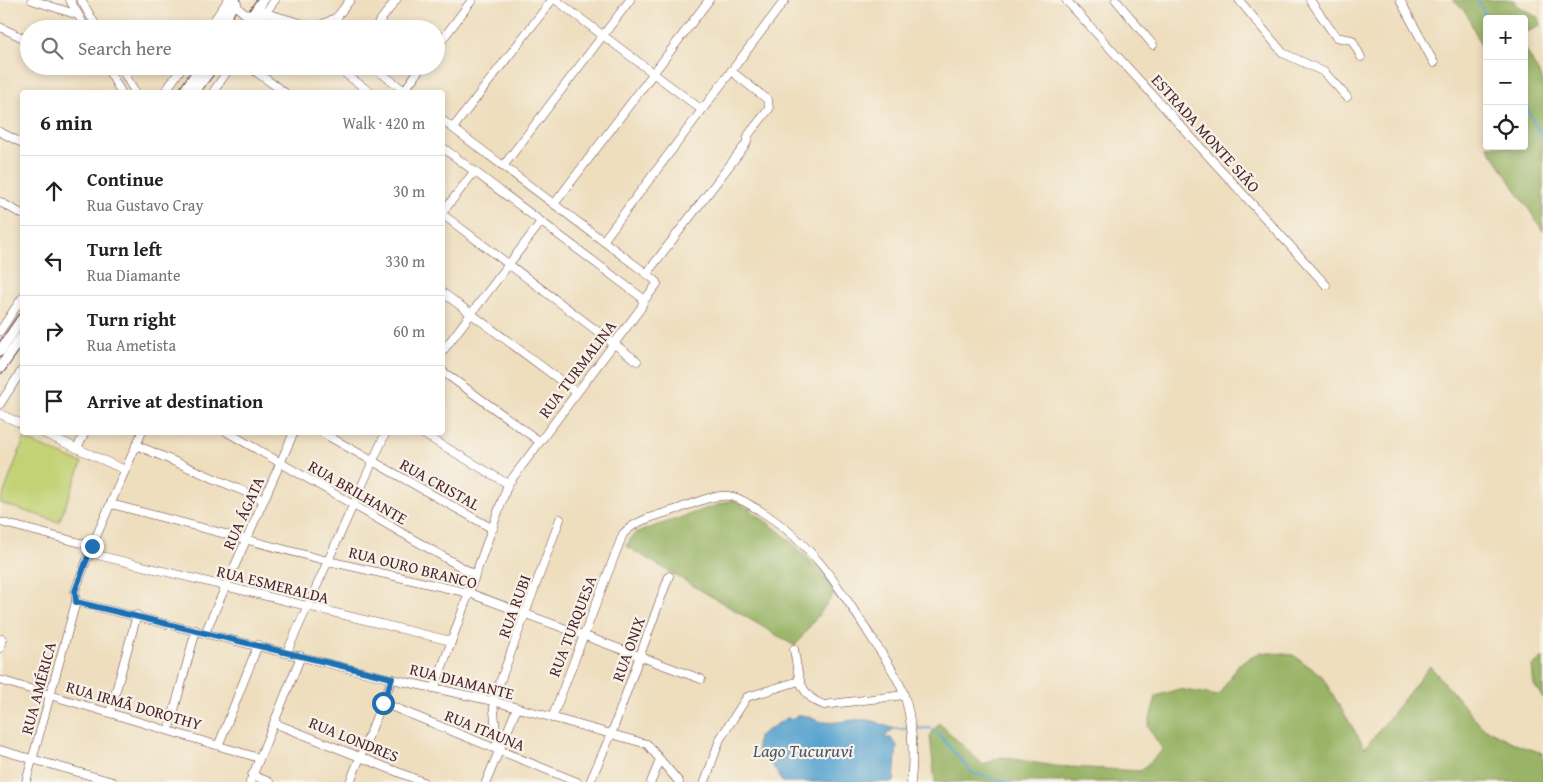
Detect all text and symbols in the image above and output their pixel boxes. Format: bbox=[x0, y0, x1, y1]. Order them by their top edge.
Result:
map controls bbox=[1483, 15, 1528, 150]
button: + bbox=[1483, 15, 1528, 60]
search box bbox=[20, 20, 445, 75]
icon: search bbox=[38, 34, 66, 62]
text: Search here bbox=[78, 34, 172, 62]
button: − bbox=[1483, 60, 1528, 105]
street label: ESTRADA MONTE SIÃO bbox=[1146, 68, 1266, 198]
button: locate bbox=[1483, 105, 1528, 150]
text: 6 min bbox=[40, 107, 92, 138]
text: Walk · 420 m bbox=[342, 111, 425, 135]
text: Continue bbox=[87, 165, 164, 193]
icon: ahead bbox=[40, 177, 68, 205]
text: 30 m bbox=[393, 179, 425, 203]
text: Rua Gustavo Cray bbox=[87, 193, 203, 217]
text: Turn left bbox=[87, 235, 162, 263]
icon: left bbox=[40, 247, 68, 275]
text: 330 m bbox=[385, 249, 425, 273]
text: Rua Diamante bbox=[87, 263, 181, 287]
text: Turn right bbox=[87, 305, 176, 333]
street label: RUA TURMALINA bbox=[532, 315, 622, 423]
icon: right bbox=[40, 317, 68, 345]
text: 60 m bbox=[393, 319, 425, 343]
text: Rua Ametista bbox=[87, 333, 176, 357]
icon: arrive bbox=[40, 387, 68, 415]
text: Arrive at destination bbox=[87, 387, 263, 415]
street label: RUA CRISTAL bbox=[396, 452, 485, 516]
street label: RUA BRILHANTE bbox=[304, 454, 412, 530]
street label: RUA ÁGATA bbox=[216, 472, 270, 554]
route end bbox=[81, 535, 104, 558]
street label: RUA OURO BRANCO bbox=[346, 539, 480, 595]
street label: RUA ESMERALDA bbox=[214, 558, 332, 610]
street label: RUA RUBI bbox=[491, 571, 537, 641]
street label: RUA TURQUESA bbox=[542, 572, 602, 680]
street label: RUA ONIX bbox=[605, 613, 651, 685]
street label: RUA AMÉRICA bbox=[14, 639, 62, 737]
street label: RUA DIAMANTE bbox=[407, 656, 517, 706]
street label: RUA IRMÃ DOROTHY bbox=[63, 674, 205, 736]
route start bbox=[372, 692, 395, 715]
street label: RUA ITAUNA bbox=[441, 703, 529, 757]
street label: RUA LONDRES bbox=[305, 710, 403, 768]
water label: Lago Tucuruvi bbox=[752, 737, 853, 764]

